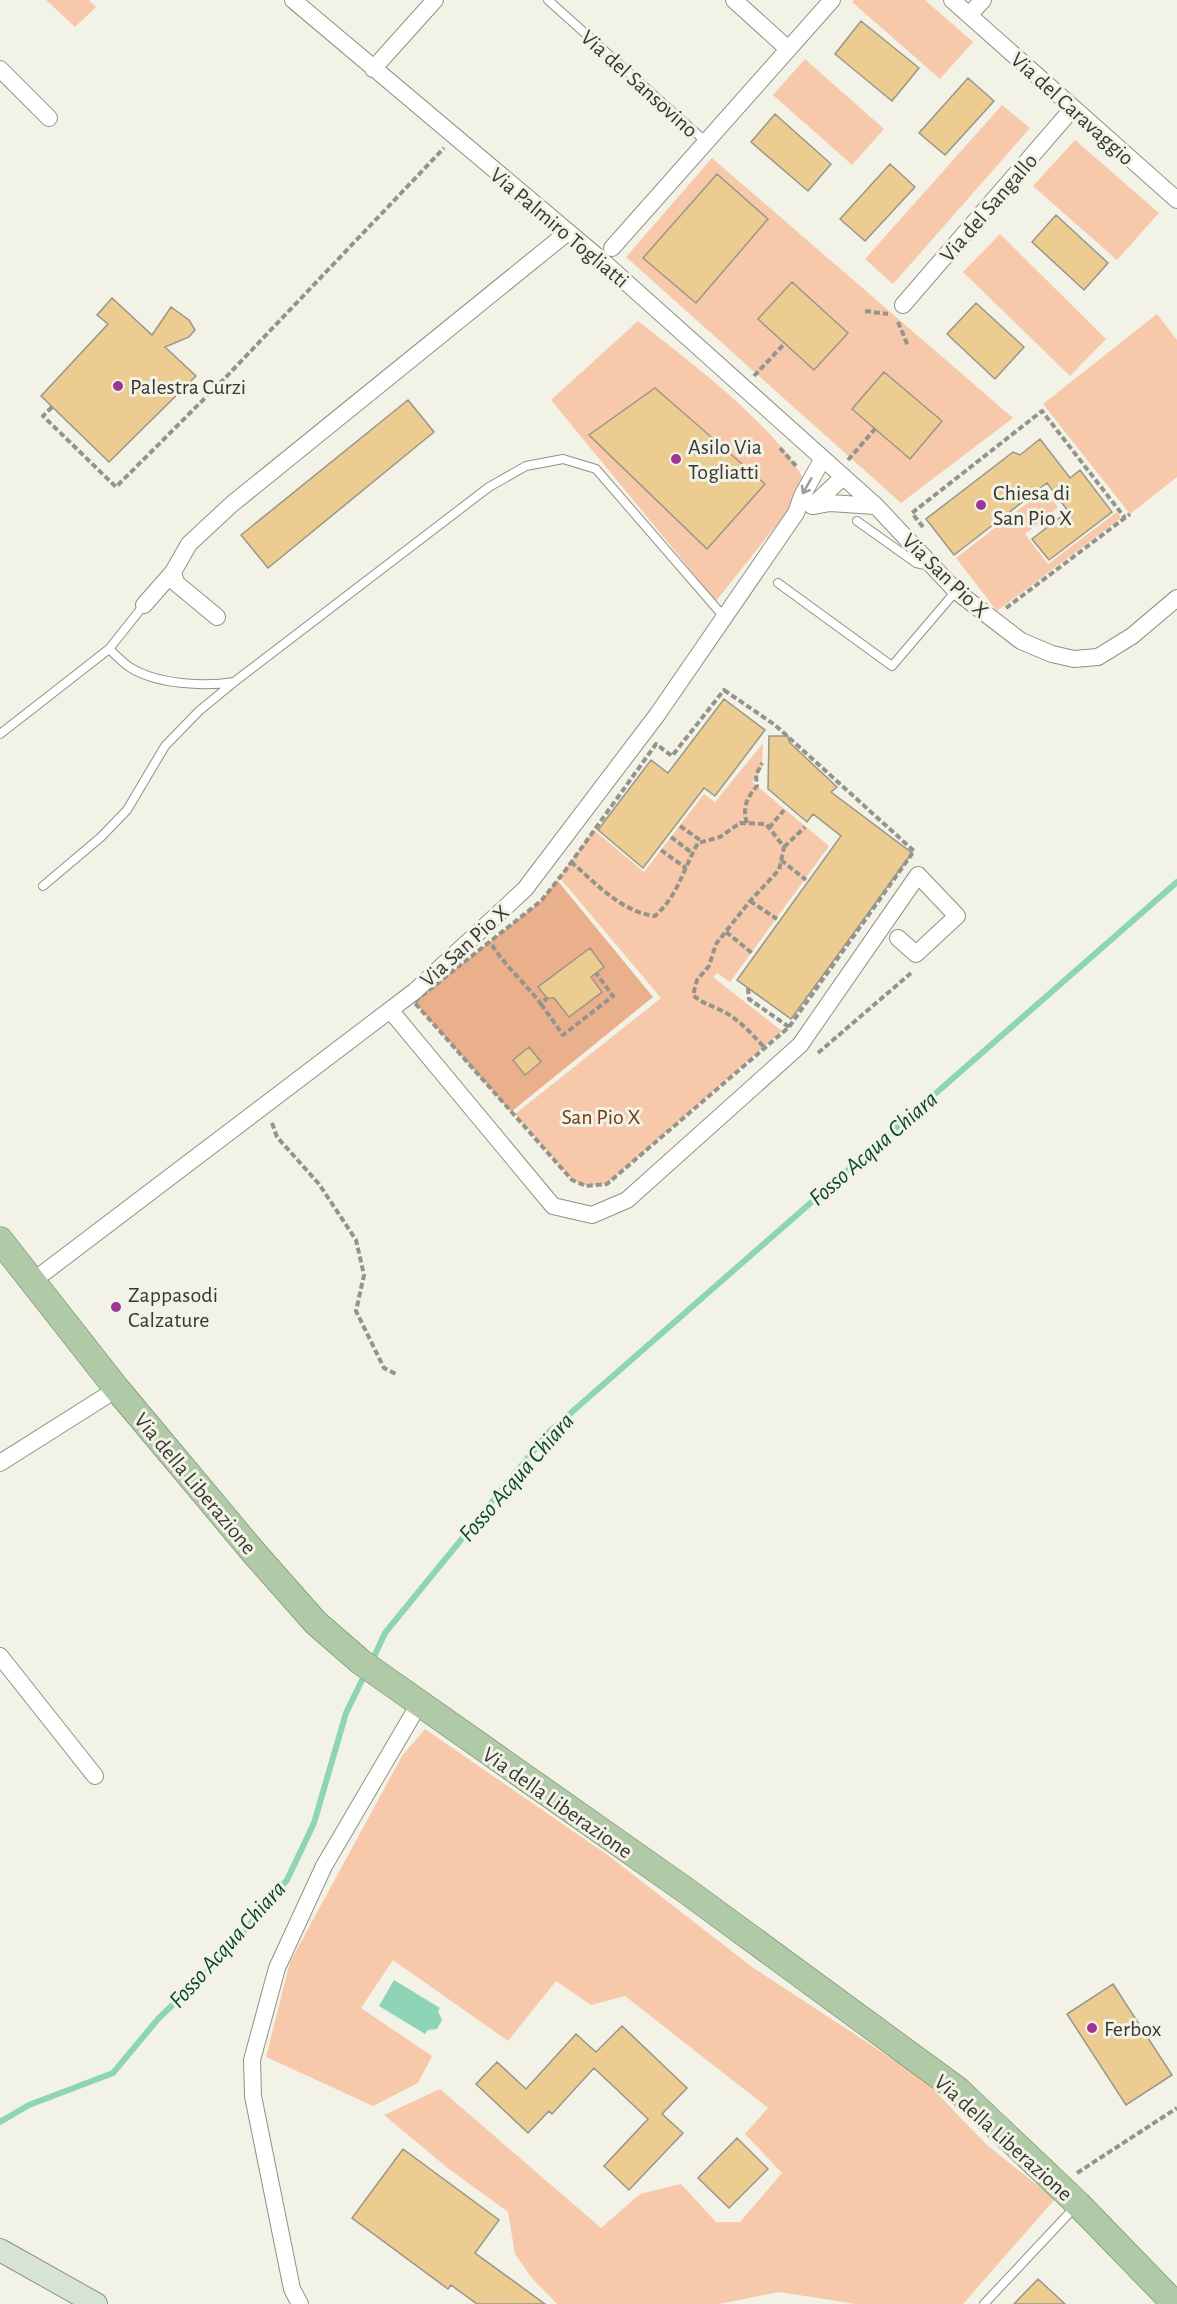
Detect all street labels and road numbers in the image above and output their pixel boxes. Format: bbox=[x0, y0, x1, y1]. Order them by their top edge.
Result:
street label: Via del Sansovino bbox=[577, 26, 702, 142]
street label: Via del Caravaggio bbox=[1007, 48, 1138, 169]
street label: Via del Sangallo bbox=[936, 149, 1042, 266]
street label: Via Palmiro Togliatti bbox=[486, 164, 633, 292]
street label: Via San Pio X bbox=[898, 529, 993, 622]
street label: Via San Pio X bbox=[416, 901, 513, 991]
street label: Via della Liberazione bbox=[130, 1409, 261, 1559]
street label: Via della Liberazione bbox=[479, 1743, 636, 1863]
street label: Via della Liberazione bbox=[930, 2070, 1077, 2205]

